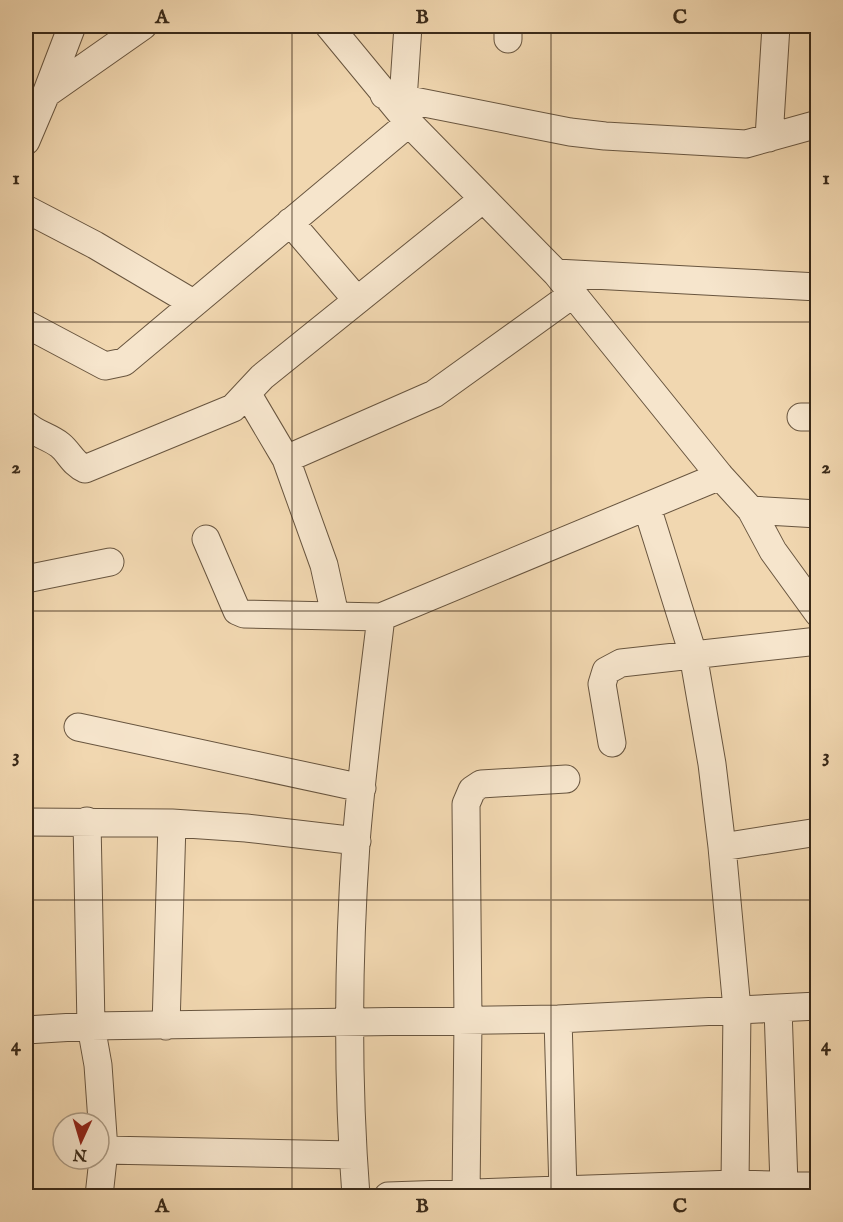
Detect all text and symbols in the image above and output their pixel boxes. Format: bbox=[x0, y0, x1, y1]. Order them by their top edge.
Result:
text: A bbox=[154, 5, 170, 30]
text: B bbox=[415, 5, 429, 30]
text: C bbox=[673, 5, 687, 30]
text: 1 bbox=[12, 166, 20, 191]
text: 1 bbox=[822, 166, 830, 191]
text: 2 bbox=[11, 455, 21, 480]
text: 2 bbox=[821, 455, 831, 480]
text: 3 bbox=[12, 744, 20, 769]
text: 3 bbox=[822, 744, 830, 769]
text: 4 bbox=[11, 1033, 22, 1058]
text: 4 bbox=[821, 1033, 832, 1058]
north arrow bbox=[51, 1111, 111, 1171]
text: N bbox=[72, 1143, 89, 1164]
text: A bbox=[154, 1194, 170, 1219]
text: B bbox=[415, 1194, 429, 1219]
text: C bbox=[673, 1194, 687, 1219]

